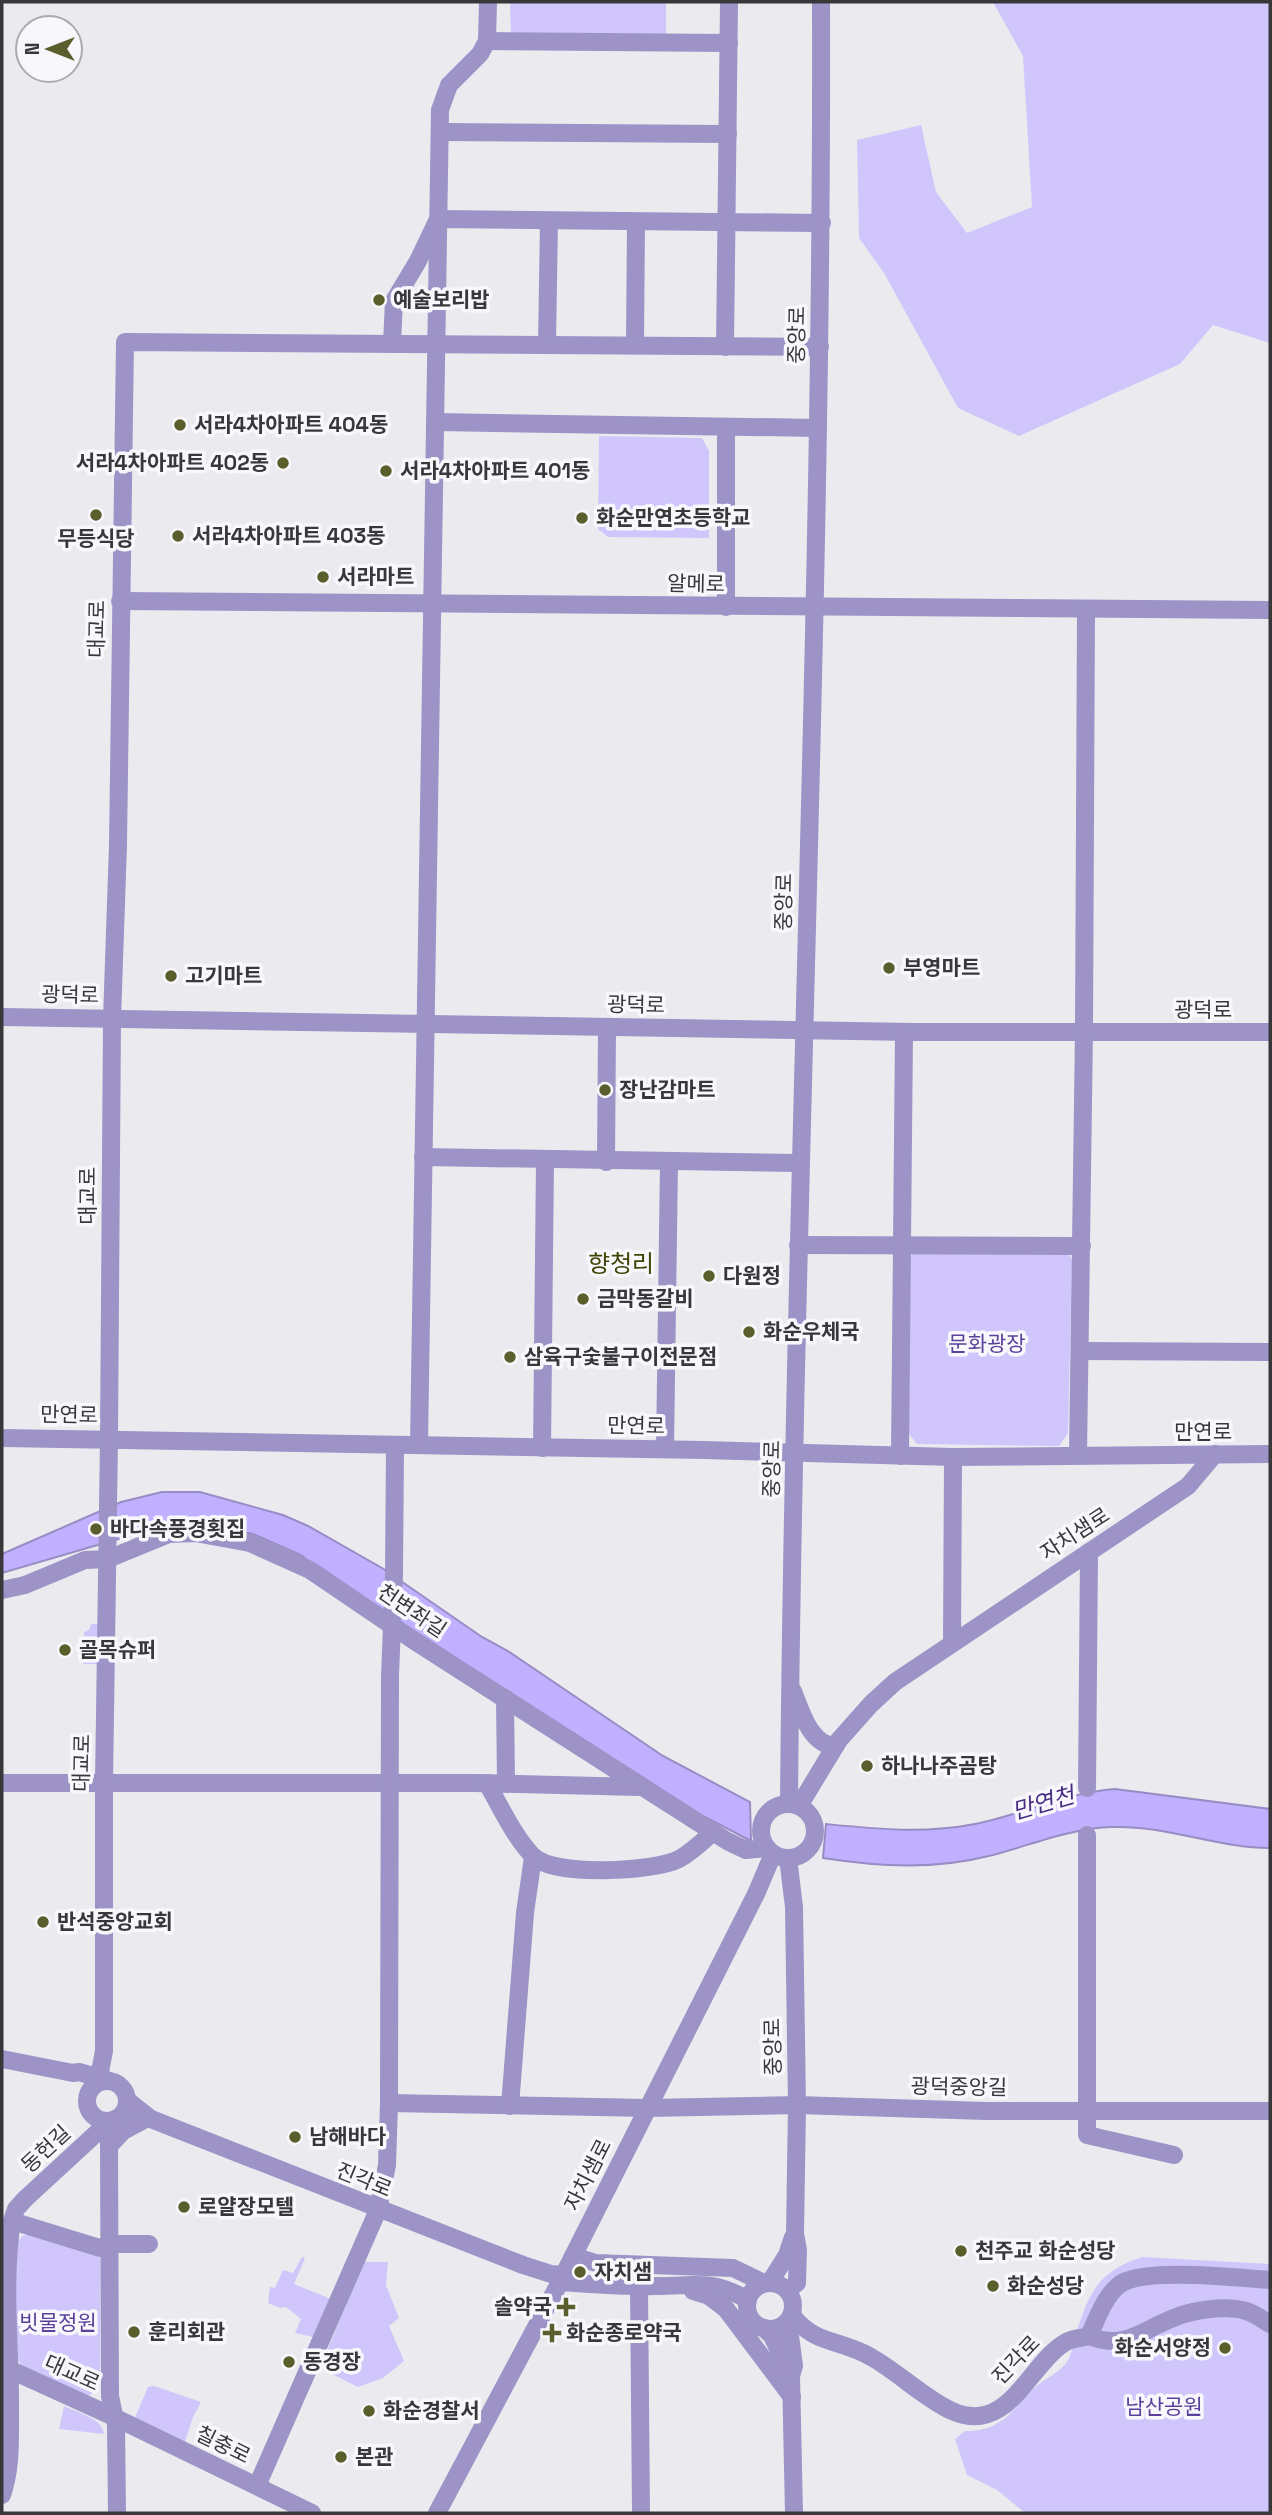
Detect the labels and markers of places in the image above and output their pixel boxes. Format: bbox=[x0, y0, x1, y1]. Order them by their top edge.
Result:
place label: 예술보리밥 bbox=[393, 286, 490, 313]
marker: 예술보리밥 bbox=[371, 292, 387, 308]
place label: 서라4차아파트 404동 bbox=[194, 411, 388, 438]
marker: 서라4차아파트 404동 bbox=[172, 417, 188, 433]
place label: 서라4차아파트 402동 bbox=[76, 449, 269, 476]
marker: 서라4차아파트 402동 bbox=[275, 455, 291, 471]
place label: 서라4차아파트 401동 bbox=[400, 457, 590, 484]
marker: 서라4차아파트 401동 bbox=[378, 463, 394, 479]
place label: 화순만연초등학교 bbox=[596, 504, 751, 531]
marker: 무등식당 bbox=[88, 507, 104, 523]
marker: 화순만연초등학교 bbox=[574, 510, 590, 526]
place label: 서라4차아파트 403동 bbox=[192, 522, 386, 549]
place label: 무등식당 bbox=[57, 525, 135, 552]
marker: 서라4차아파트 403동 bbox=[170, 528, 186, 544]
place label: 서라마트 bbox=[337, 563, 414, 590]
marker: 서라마트 bbox=[315, 569, 331, 585]
place label: 부영마트 bbox=[903, 954, 980, 981]
marker: 부영마트 bbox=[881, 960, 897, 976]
place label: 고기마트 bbox=[185, 962, 262, 989]
marker: 고기마트 bbox=[163, 968, 179, 984]
place label: 장난감마트 bbox=[619, 1076, 716, 1103]
marker: 장난감마트 bbox=[597, 1082, 613, 1098]
place label: 다원정 bbox=[723, 1262, 781, 1289]
marker: 다원정 bbox=[701, 1268, 717, 1284]
place label: 금막동갈비 bbox=[597, 1285, 694, 1312]
marker: 금막동갈비 bbox=[575, 1291, 591, 1307]
place label: 화순우체국 bbox=[763, 1318, 860, 1345]
marker: 화순우체국 bbox=[741, 1324, 757, 1340]
place label: 삼육구숯불구이전문점 bbox=[524, 1343, 717, 1370]
marker: 삼육구숯불구이전문점 bbox=[502, 1349, 518, 1365]
place label: 바다속풍경횟집 bbox=[110, 1515, 245, 1542]
marker: 바다속풍경횟집 bbox=[88, 1521, 104, 1537]
place label: 골목슈퍼 bbox=[79, 1636, 156, 1663]
marker: 골목슈퍼 bbox=[57, 1642, 73, 1658]
place label: 하나나주곰탕 bbox=[881, 1752, 997, 1779]
marker: 하나나주곰탕 bbox=[859, 1758, 875, 1774]
place label: 반석중앙교회 bbox=[57, 1908, 173, 1935]
marker: 반석중앙교회 bbox=[35, 1914, 51, 1930]
place label: 남해바다 bbox=[309, 2123, 386, 2150]
marker: 남해바다 bbox=[287, 2129, 303, 2145]
place label: 로얄장모텔 bbox=[198, 2193, 295, 2220]
marker: 로얄장모텔 bbox=[176, 2199, 192, 2215]
place label: 천주교 화순성당 bbox=[975, 2237, 1116, 2264]
marker: 천주교 화순성당 bbox=[953, 2243, 969, 2259]
place label: 자치샘 bbox=[594, 2258, 652, 2285]
marker: 자치샘 bbox=[572, 2264, 588, 2280]
place label: 화순성당 bbox=[1007, 2272, 1084, 2299]
marker: 화순성당 bbox=[985, 2278, 1001, 2294]
place label: 솔약국 bbox=[494, 2293, 552, 2320]
marker: 솔약국 bbox=[558, 2299, 574, 2315]
place label: 훈리회관 bbox=[148, 2318, 225, 2345]
place label: 화순종로약국 bbox=[566, 2319, 682, 2346]
marker: 훈리회관 bbox=[126, 2324, 142, 2340]
marker: 화순종로약국 bbox=[544, 2325, 560, 2341]
place label: 화순서양정 bbox=[1114, 2334, 1211, 2361]
marker: 화순서양정 bbox=[1217, 2340, 1233, 2356]
place label: 동경장 bbox=[303, 2348, 361, 2375]
marker: 동경장 bbox=[281, 2354, 297, 2370]
place label: 화순경찰서 bbox=[383, 2397, 480, 2424]
marker: 화순경찰서 bbox=[361, 2403, 377, 2419]
place label: 본관 bbox=[355, 2443, 394, 2470]
marker: 본관 bbox=[333, 2449, 349, 2465]

